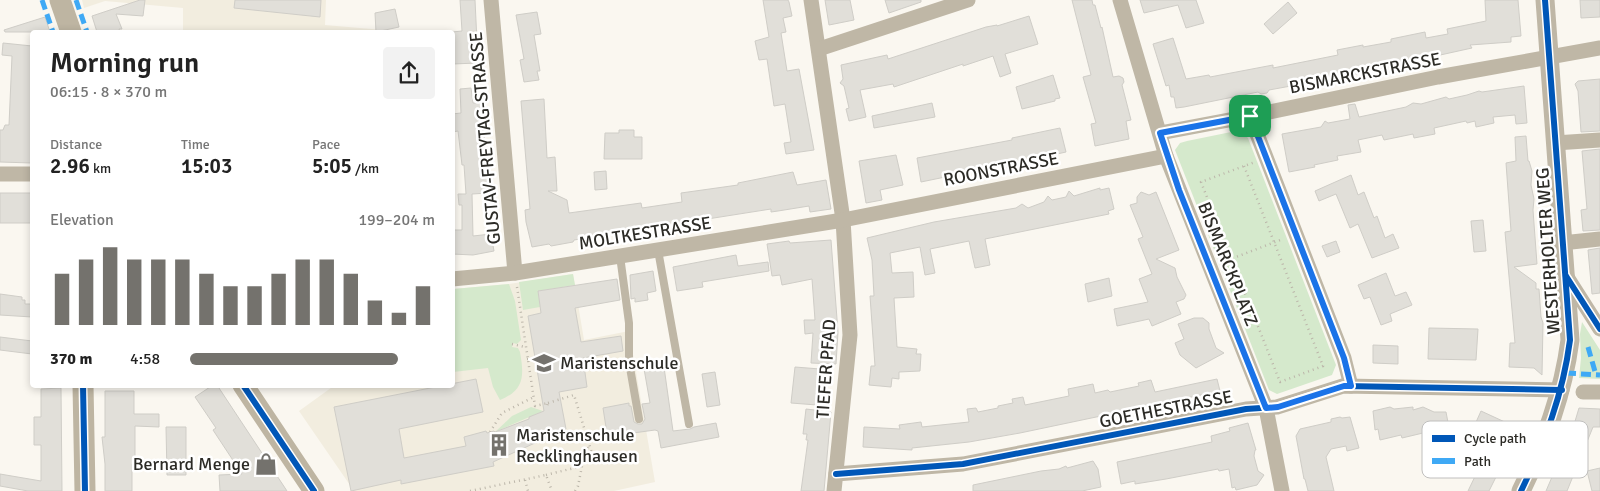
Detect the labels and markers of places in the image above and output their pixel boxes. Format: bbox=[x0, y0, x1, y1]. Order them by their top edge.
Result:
pin bbox=[1229, 95, 1271, 137]
school or university icon: Maristenschule bbox=[531, 350, 557, 376]
place label: Maristenschule bbox=[560, 352, 678, 374]
place label: Maristenschule Recklinghausen bbox=[516, 424, 638, 467]
building icon: Maristenschule Recklinghausen bbox=[486, 432, 512, 458]
shop icon: Bernard Menge bbox=[253, 451, 279, 477]
place label: Bernard Menge bbox=[133, 453, 250, 475]

